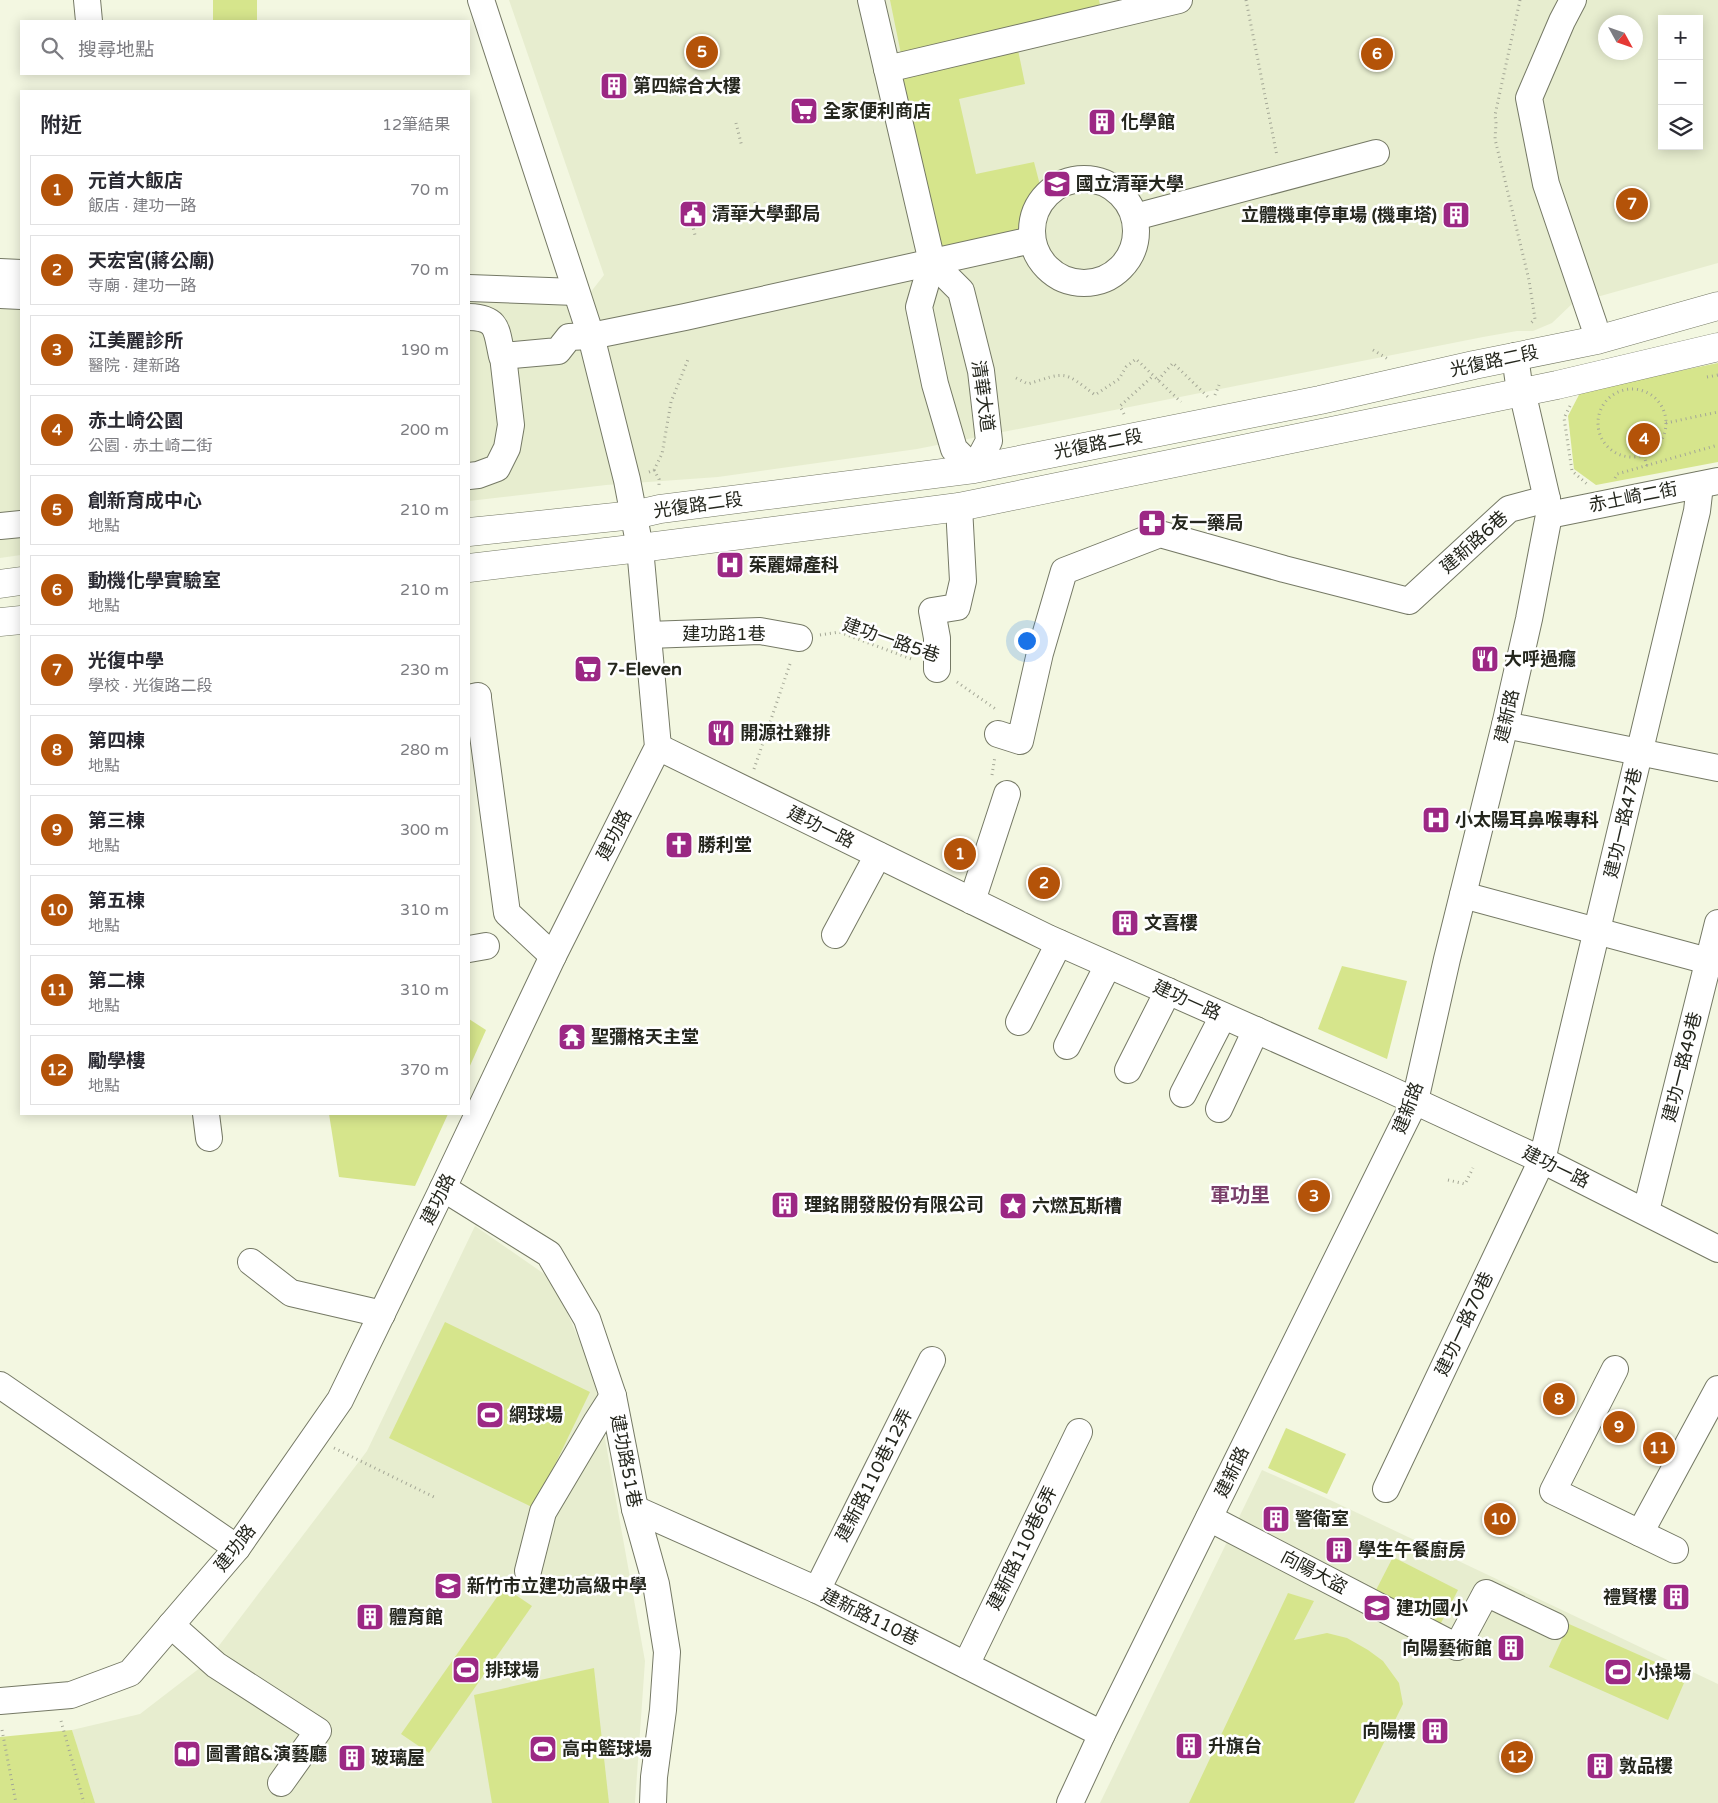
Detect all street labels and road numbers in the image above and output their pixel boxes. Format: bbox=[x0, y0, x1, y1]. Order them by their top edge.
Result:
street label: 光復路二段 bbox=[1448, 341, 1540, 381]
street label: 清華大道 bbox=[967, 359, 999, 433]
street label: 光復路二段 bbox=[1052, 425, 1144, 463]
street label: 赤土崎二街 bbox=[1587, 478, 1679, 516]
street label: 光復路二段 bbox=[652, 488, 744, 522]
street label: 建新路6巷 bbox=[1436, 506, 1512, 578]
street label: 建功一路5巷 bbox=[840, 613, 942, 667]
street label: 建功路1巷 bbox=[682, 623, 766, 645]
street label: 建新路 bbox=[1490, 687, 1524, 745]
street label: 建功一路47巷 bbox=[1600, 766, 1646, 880]
street label: 建功一路 bbox=[784, 801, 858, 853]
street label: 建功路 bbox=[592, 806, 636, 864]
street label: 建功一路 bbox=[1150, 975, 1224, 1025]
street label: 建功一路49巷 bbox=[1658, 1010, 1706, 1124]
street label: 建新路 bbox=[1388, 1079, 1428, 1137]
street label: 建功一路 bbox=[1519, 1141, 1593, 1193]
street label: 建功路 bbox=[416, 1170, 460, 1228]
street label: 建功一路70巷 bbox=[1430, 1268, 1498, 1380]
street label: 建新路110巷12弄 bbox=[831, 1405, 917, 1545]
street label: 建功路51巷 bbox=[606, 1412, 646, 1510]
street label: 建新路 bbox=[1210, 1443, 1254, 1501]
street label: 建新路110巷6弄 bbox=[982, 1482, 1062, 1614]
street label: 建功路 bbox=[210, 1520, 260, 1576]
street label: 向陽大盜 bbox=[1277, 1545, 1351, 1599]
street label: 建新路110巷 bbox=[818, 1584, 922, 1650]

